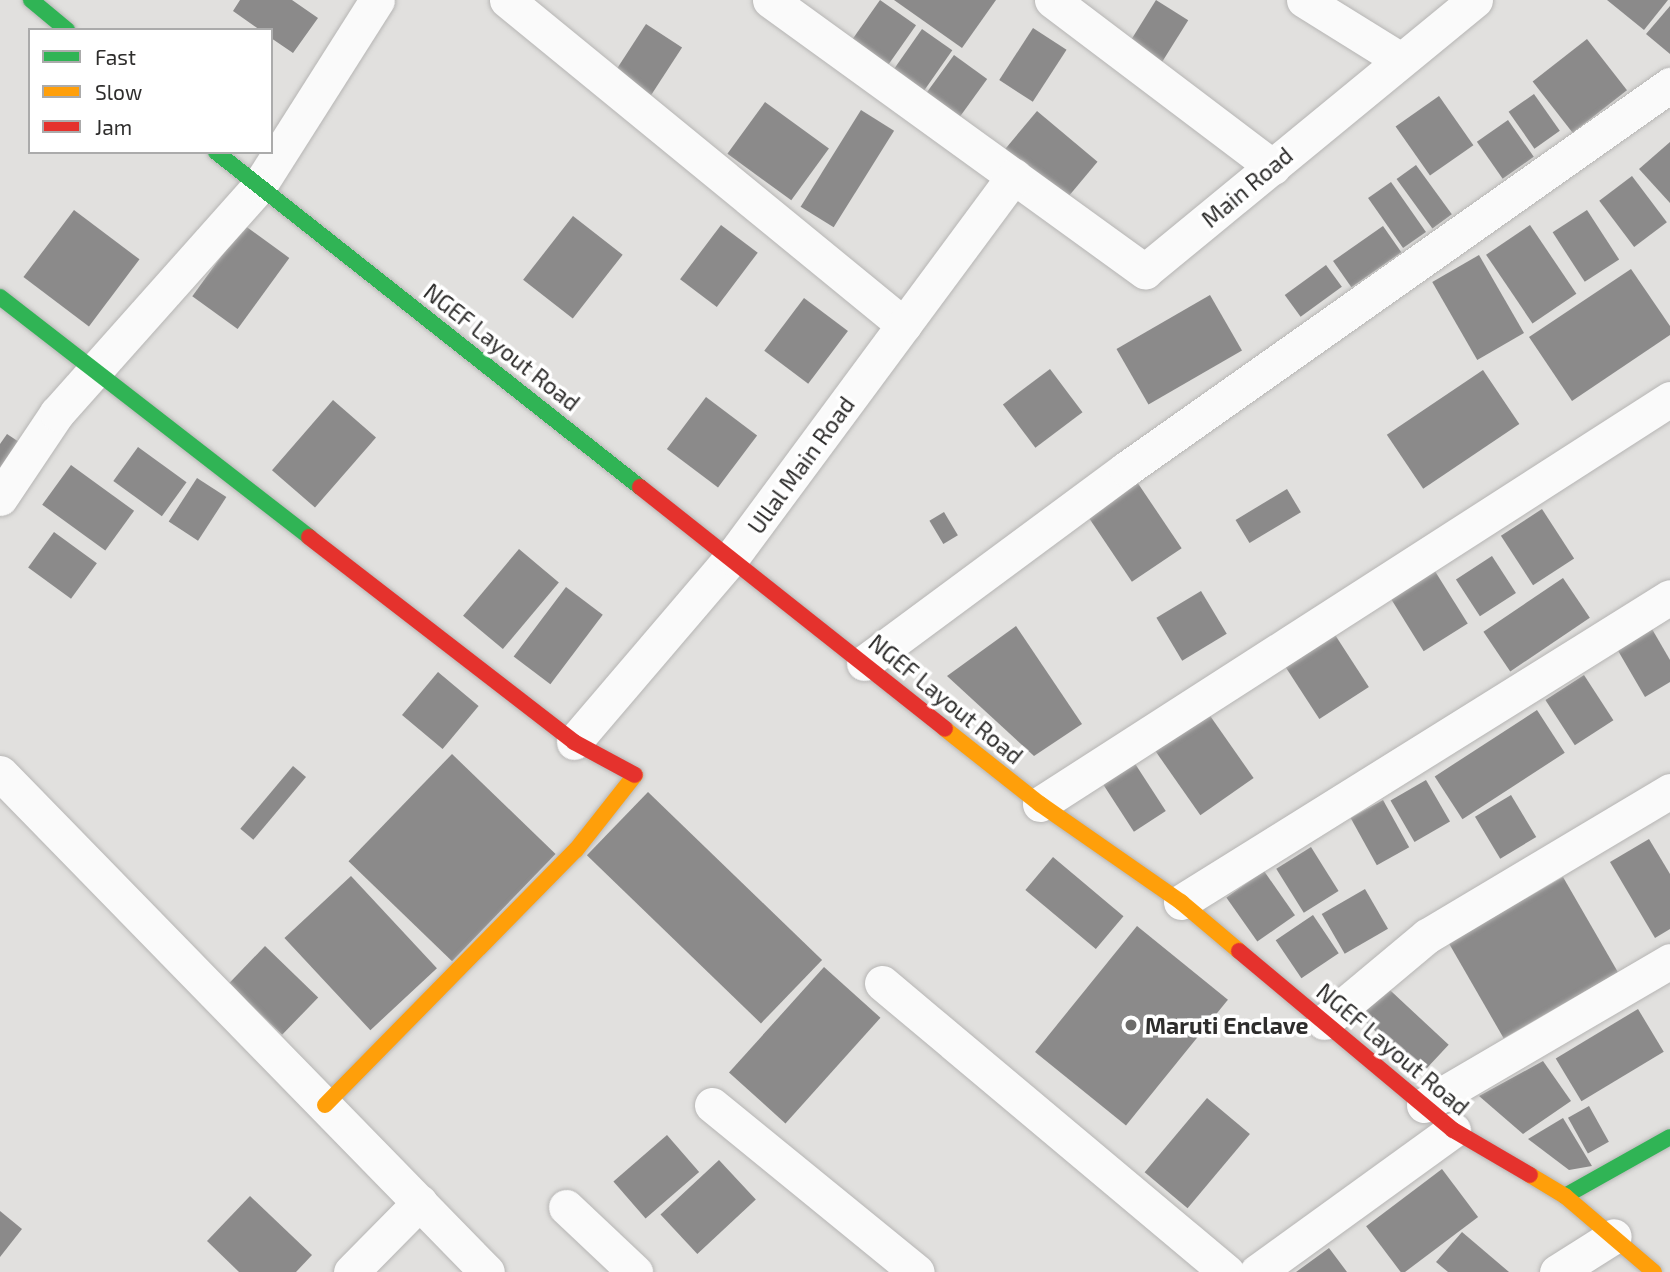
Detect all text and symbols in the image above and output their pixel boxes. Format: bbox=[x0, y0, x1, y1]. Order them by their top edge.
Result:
legend bbox=[28, 28, 273, 154]
text: Fast bbox=[95, 44, 136, 69]
text: Slow bbox=[95, 79, 142, 104]
text: Jam bbox=[95, 114, 132, 139]
street label: Main Road bbox=[1196, 141, 1298, 233]
street label: NGEF Layout Road bbox=[418, 277, 586, 417]
street label: Ullal Main Road bbox=[742, 391, 860, 539]
street label: NGEF Layout Road bbox=[863, 628, 1029, 770]
street label: NGEF Layout Road bbox=[1311, 977, 1475, 1121]
place label: Maruti Enclave bbox=[1145, 1011, 1309, 1039]
marker: Maruti Enclave bbox=[1123, 1017, 1139, 1033]

